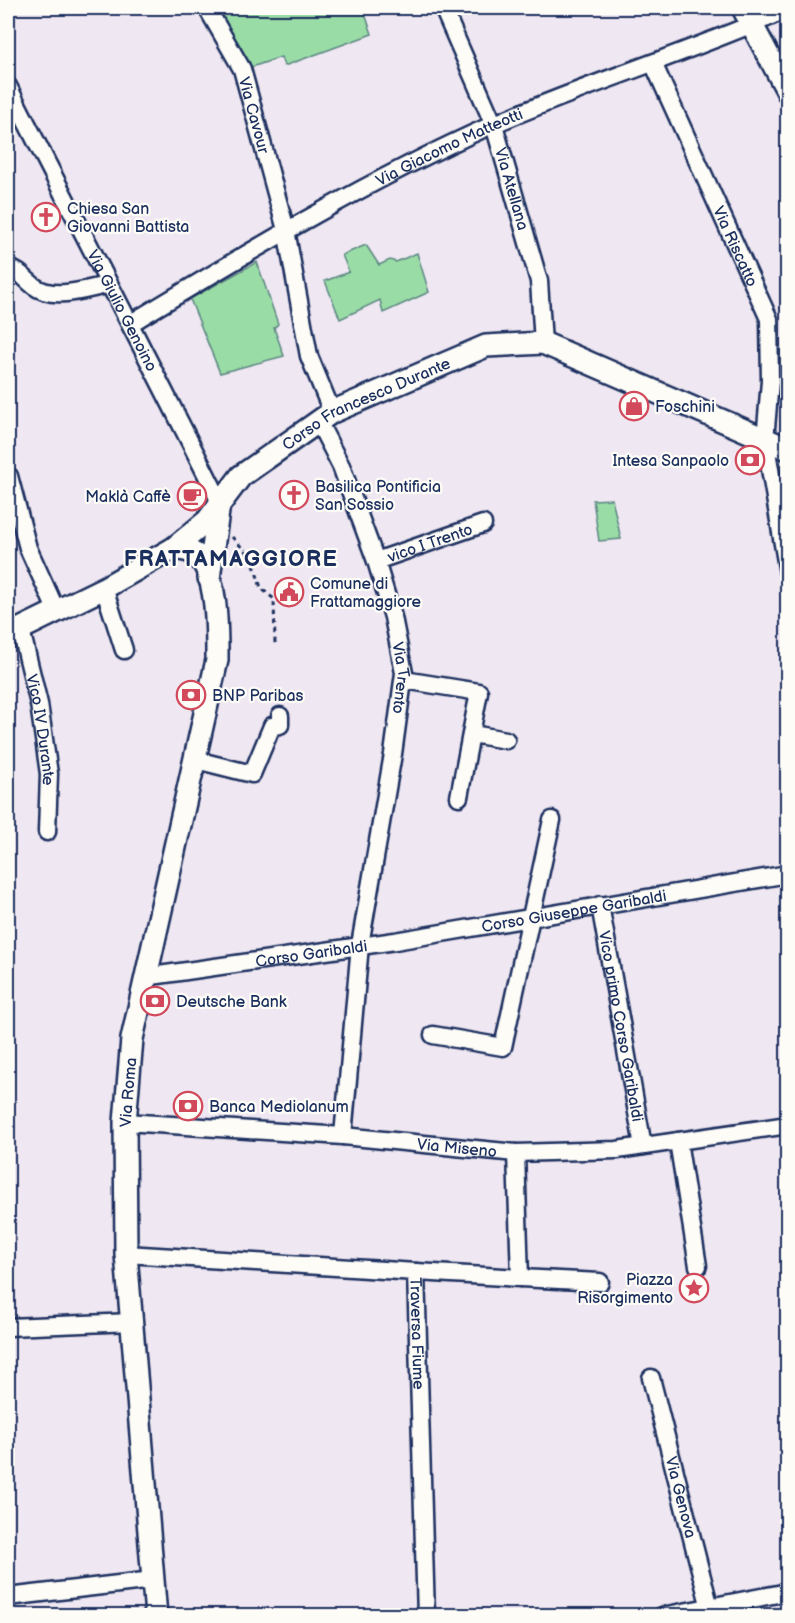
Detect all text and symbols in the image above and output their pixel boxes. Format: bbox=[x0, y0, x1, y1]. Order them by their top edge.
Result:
street label: Via Cavour bbox=[234, 75, 273, 156]
street label: Via Giacomo Matteotti bbox=[373, 105, 526, 191]
street label: Via Atellana bbox=[490, 146, 532, 233]
place label: Chiesa San Giovanni Battista bbox=[67, 200, 189, 237]
church icon: Chiesa San Giovanni Battista bbox=[30, 201, 62, 233]
street label: Via Riscatto bbox=[708, 204, 761, 290]
street label: Via Giulio Genoino bbox=[82, 247, 160, 375]
street label: Corso Francesco Durante bbox=[279, 354, 454, 455]
shop icon: Foschini bbox=[618, 390, 650, 422]
place label: Foschini bbox=[655, 398, 715, 417]
bank icon: Intesa Sanpaolo bbox=[734, 444, 766, 476]
place label: Intesa Sanpaolo bbox=[612, 452, 729, 471]
place label: Basilica Pontificia San Sossio bbox=[315, 478, 441, 515]
church icon: Basilica Pontificia San Sossio bbox=[278, 479, 310, 511]
cafe icon: Maklà Caffè bbox=[176, 480, 208, 512]
place label: Maklà Caffè bbox=[85, 488, 171, 507]
street label: vico I Trento bbox=[384, 520, 475, 568]
district label: FRATTAMAGGIORE bbox=[124, 546, 338, 573]
place label: Comune di Frattamaggiore bbox=[310, 575, 422, 612]
public building icon: Comune di Frattamaggiore bbox=[273, 576, 305, 608]
street label: Via Trento bbox=[387, 640, 413, 715]
street label: Vico IV Durante bbox=[21, 672, 57, 786]
bank icon: BNP Paribas bbox=[175, 679, 207, 711]
place label: BNP Paribas bbox=[212, 687, 303, 706]
street label: Corso Giuseppe Garibaldi bbox=[480, 887, 668, 937]
street label: Vico primo Corso Garibaldi bbox=[594, 929, 646, 1123]
street label: Corso Garibaldi bbox=[254, 937, 369, 972]
bank icon: Deutsche Bank bbox=[139, 985, 171, 1017]
place label: Deutsche Bank bbox=[176, 993, 287, 1012]
street label: Via Roma bbox=[117, 1057, 141, 1127]
bank icon: Banca Mediolanum bbox=[172, 1090, 204, 1122]
place label: Banca Mediolanum bbox=[209, 1098, 349, 1117]
street label: Via Miseno bbox=[416, 1135, 498, 1162]
place label: Piazza Risorgimento bbox=[577, 1271, 673, 1308]
place icon: Piazza Risorgimento bbox=[678, 1272, 710, 1304]
street label: Traversa Fiume bbox=[405, 1277, 427, 1390]
street label: Via Genova bbox=[661, 1455, 700, 1540]

